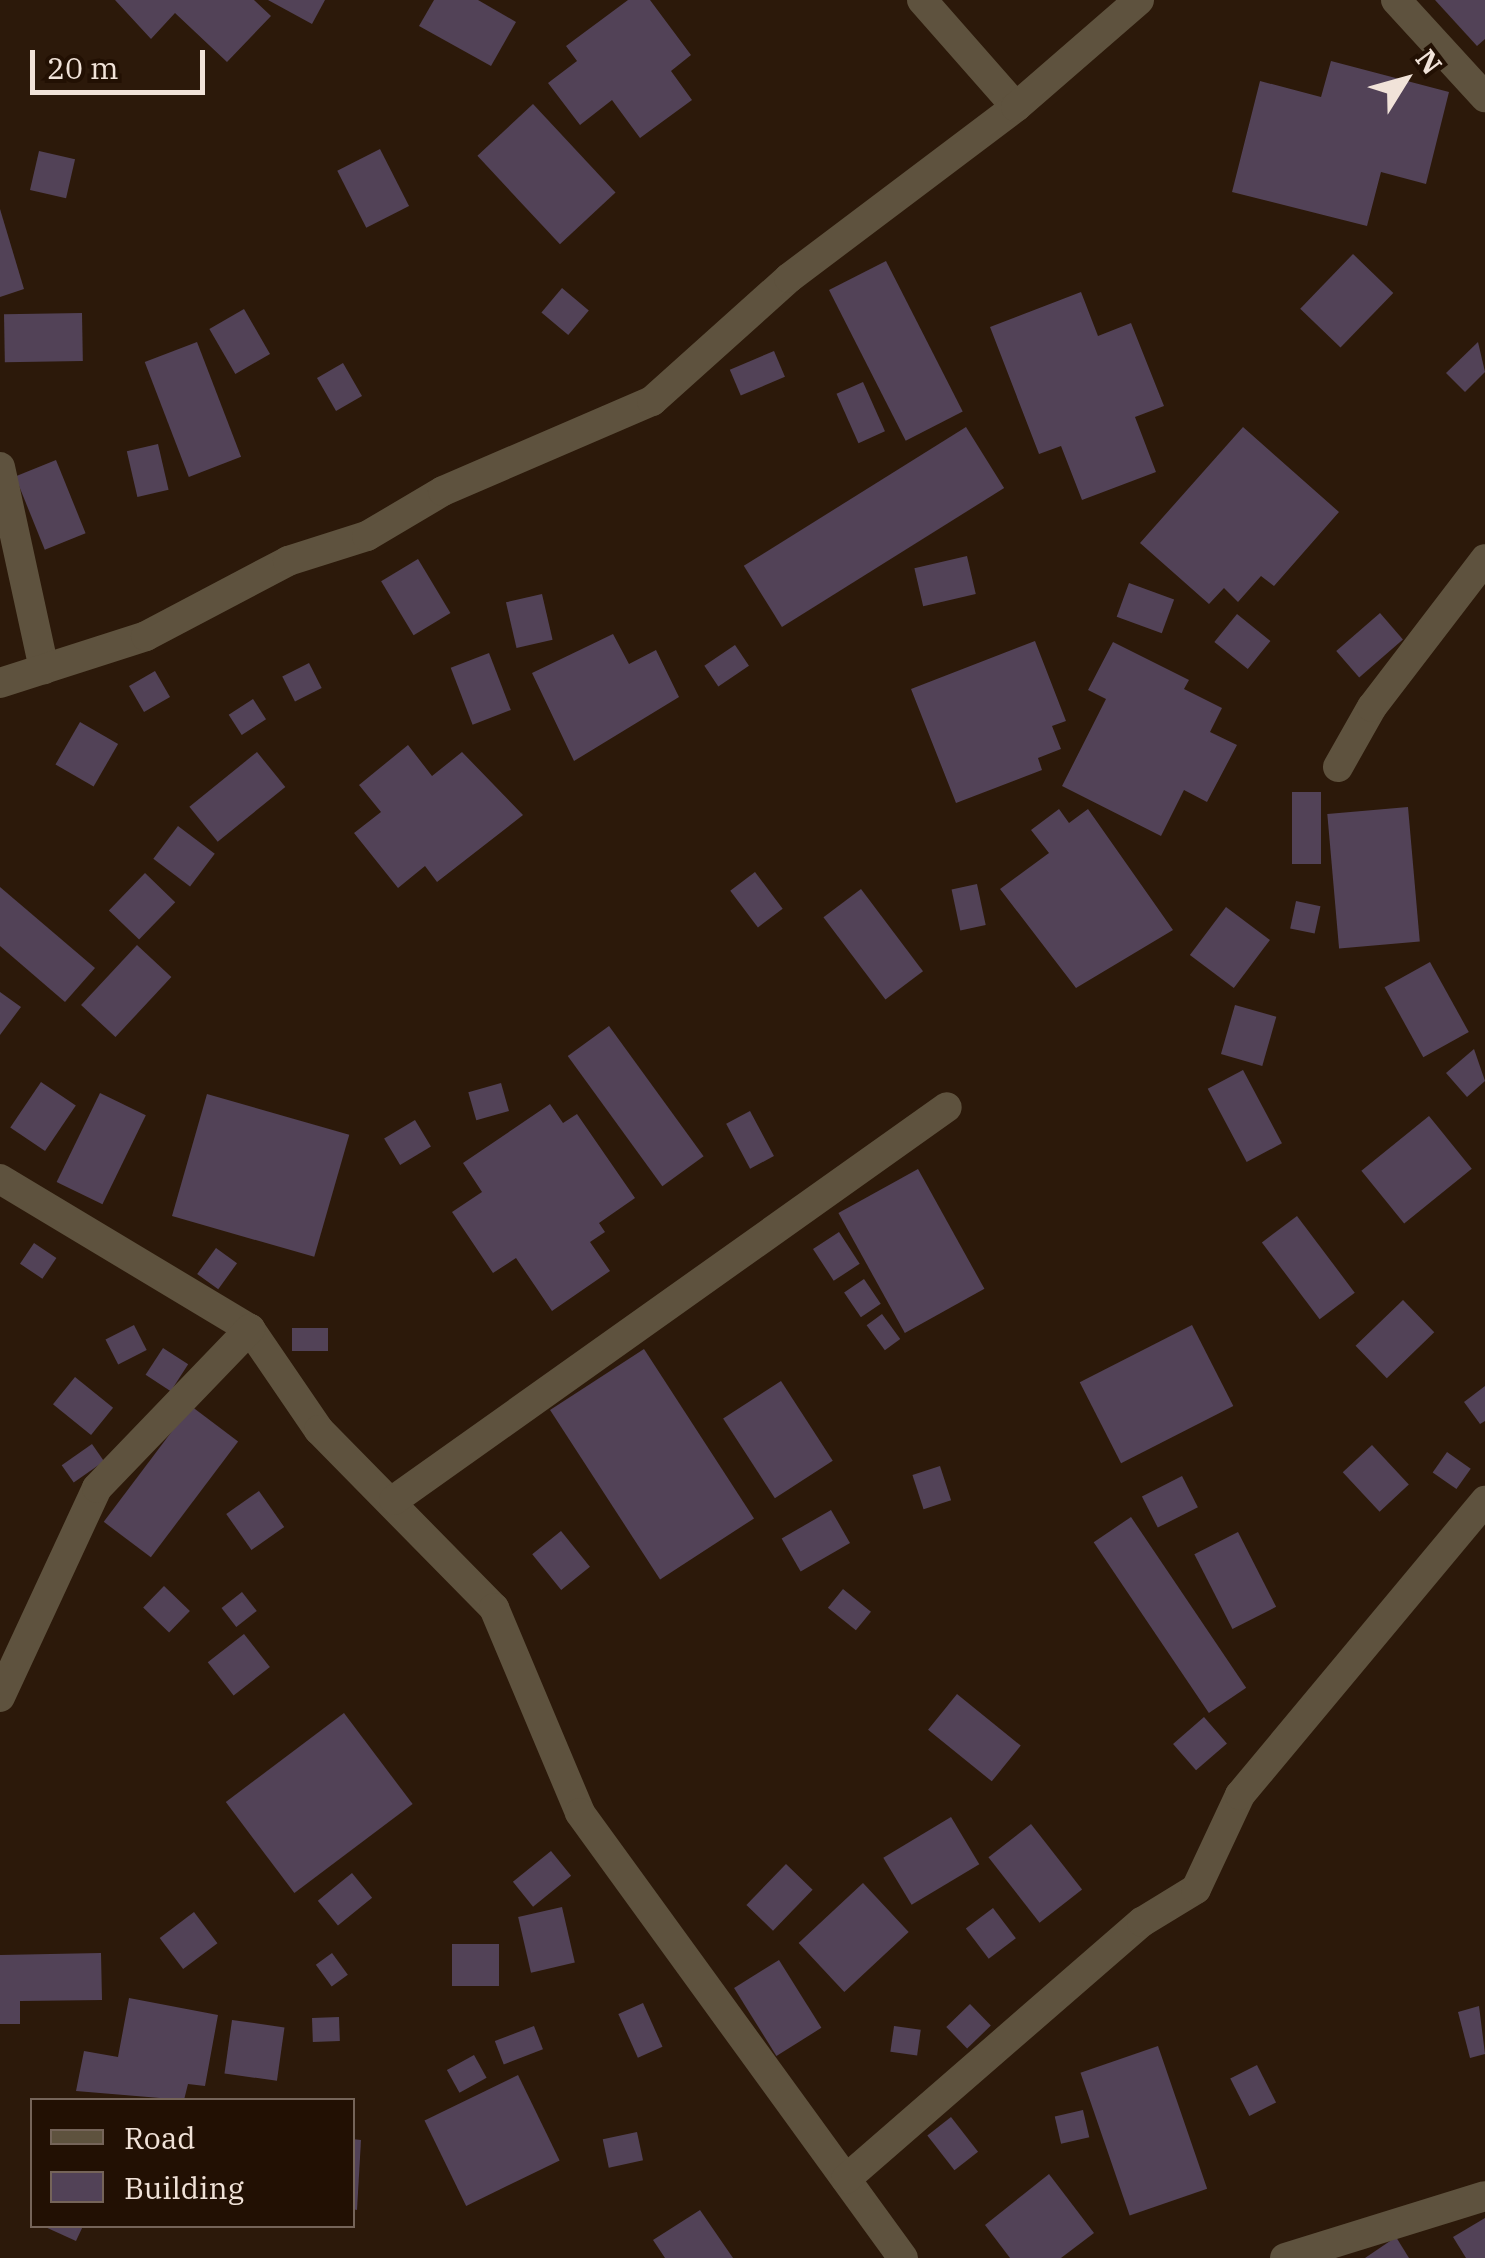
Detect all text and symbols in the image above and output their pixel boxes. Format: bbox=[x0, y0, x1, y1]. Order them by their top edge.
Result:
scale bar bbox=[35, 30, 210, 92]
north arrow bbox=[1355, 30, 1455, 130]
text: N bbox=[1408, 42, 1451, 82]
text: 20 m bbox=[47, 48, 119, 87]
legend bbox=[30, 2098, 355, 2228]
text: Road bbox=[124, 2118, 196, 2157]
text: Building bbox=[124, 2168, 244, 2207]

